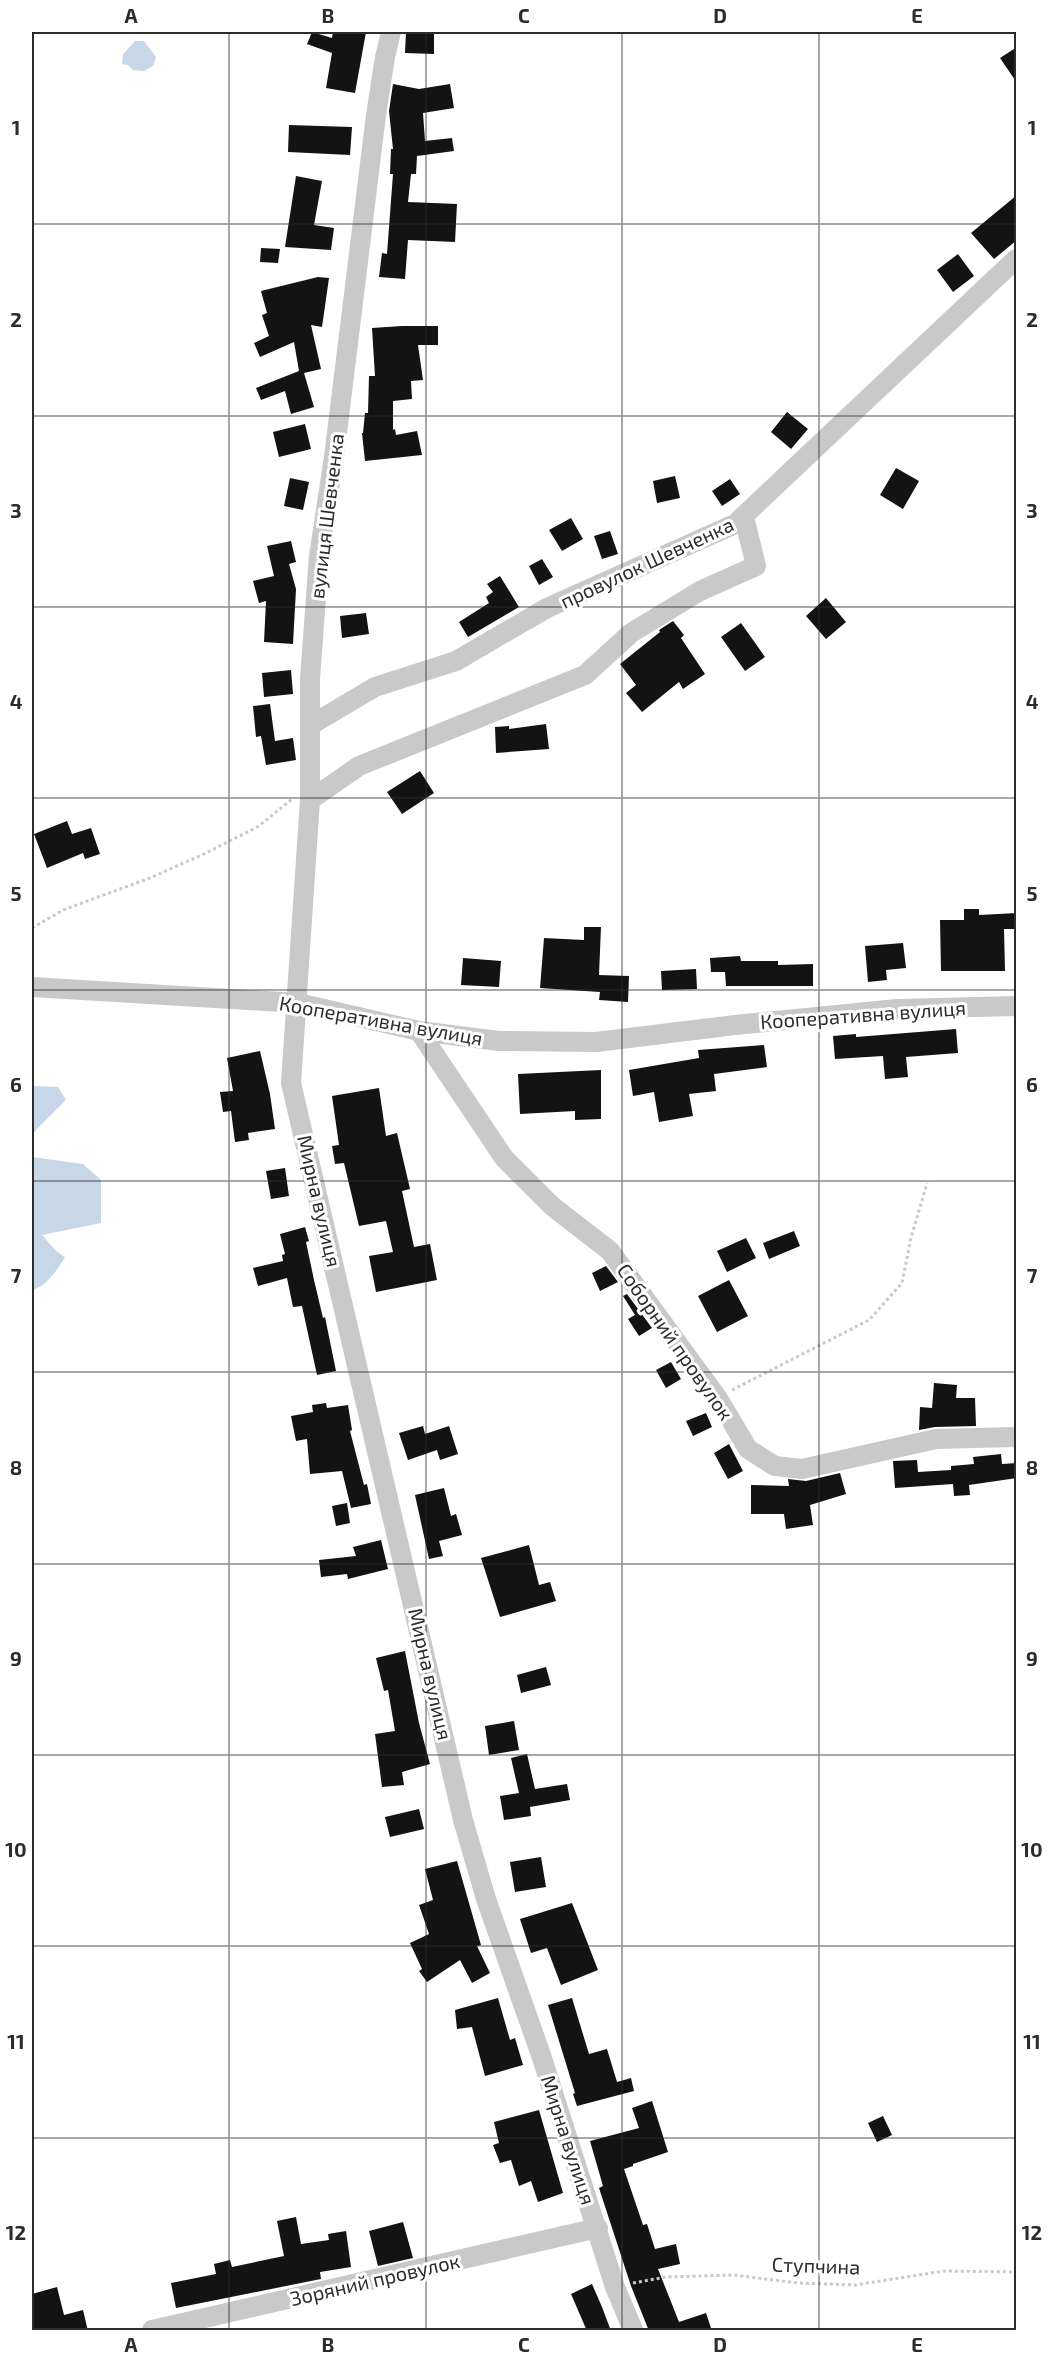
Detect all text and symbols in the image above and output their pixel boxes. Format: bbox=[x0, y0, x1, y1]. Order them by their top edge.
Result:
text: A bbox=[124, 3, 138, 27]
text: B bbox=[322, 3, 334, 27]
text: C bbox=[518, 3, 530, 27]
text: D bbox=[713, 3, 727, 27]
text: E bbox=[911, 3, 923, 27]
text: 1 bbox=[12, 115, 20, 139]
text: 1 bbox=[1028, 115, 1036, 139]
text: 2 bbox=[10, 307, 22, 331]
text: 2 bbox=[1026, 307, 1038, 331]
street label: вулиця Шевченка bbox=[304, 432, 349, 600]
text: 3 bbox=[10, 498, 22, 522]
text: 3 bbox=[1026, 498, 1038, 522]
street label: провулок Шевченка bbox=[556, 511, 738, 614]
text: 4 bbox=[10, 689, 23, 713]
text: 4 bbox=[1026, 689, 1039, 713]
text: 5 bbox=[10, 881, 22, 905]
text: 5 bbox=[1026, 881, 1038, 905]
street label: Кооперативна вулиця bbox=[277, 990, 485, 1051]
street label: Кооперативна вулиця bbox=[759, 995, 967, 1034]
text: 6 bbox=[10, 1072, 22, 1096]
text: 6 bbox=[1026, 1072, 1038, 1096]
street label: Мирна вулиця bbox=[292, 1132, 347, 1269]
street label: Соборний провулок bbox=[612, 1258, 739, 1425]
text: 7 bbox=[11, 1263, 22, 1287]
text: 7 bbox=[1027, 1263, 1038, 1287]
text: 8 bbox=[10, 1455, 22, 1479]
text: 8 bbox=[1026, 1455, 1038, 1479]
street label: Мирна вулиця bbox=[403, 1605, 458, 1742]
text: 9 bbox=[10, 1646, 22, 1670]
text: 9 bbox=[1026, 1646, 1038, 1670]
text: 10 bbox=[5, 1837, 27, 1861]
text: 10 bbox=[1021, 1837, 1043, 1861]
text: 11 bbox=[7, 2029, 25, 2053]
text: 11 bbox=[1023, 2029, 1041, 2053]
street label: Мирна вулиця bbox=[536, 2072, 601, 2208]
text: 12 bbox=[6, 2220, 26, 2244]
text: 12 bbox=[1022, 2220, 1042, 2244]
street label: Зоряний провулок bbox=[288, 2248, 462, 2311]
street label: Ступчина bbox=[771, 2251, 861, 2280]
text: A bbox=[124, 2332, 138, 2356]
text: B bbox=[322, 2332, 334, 2356]
text: C bbox=[518, 2332, 530, 2356]
text: D bbox=[713, 2332, 727, 2356]
text: E bbox=[911, 2332, 923, 2356]

